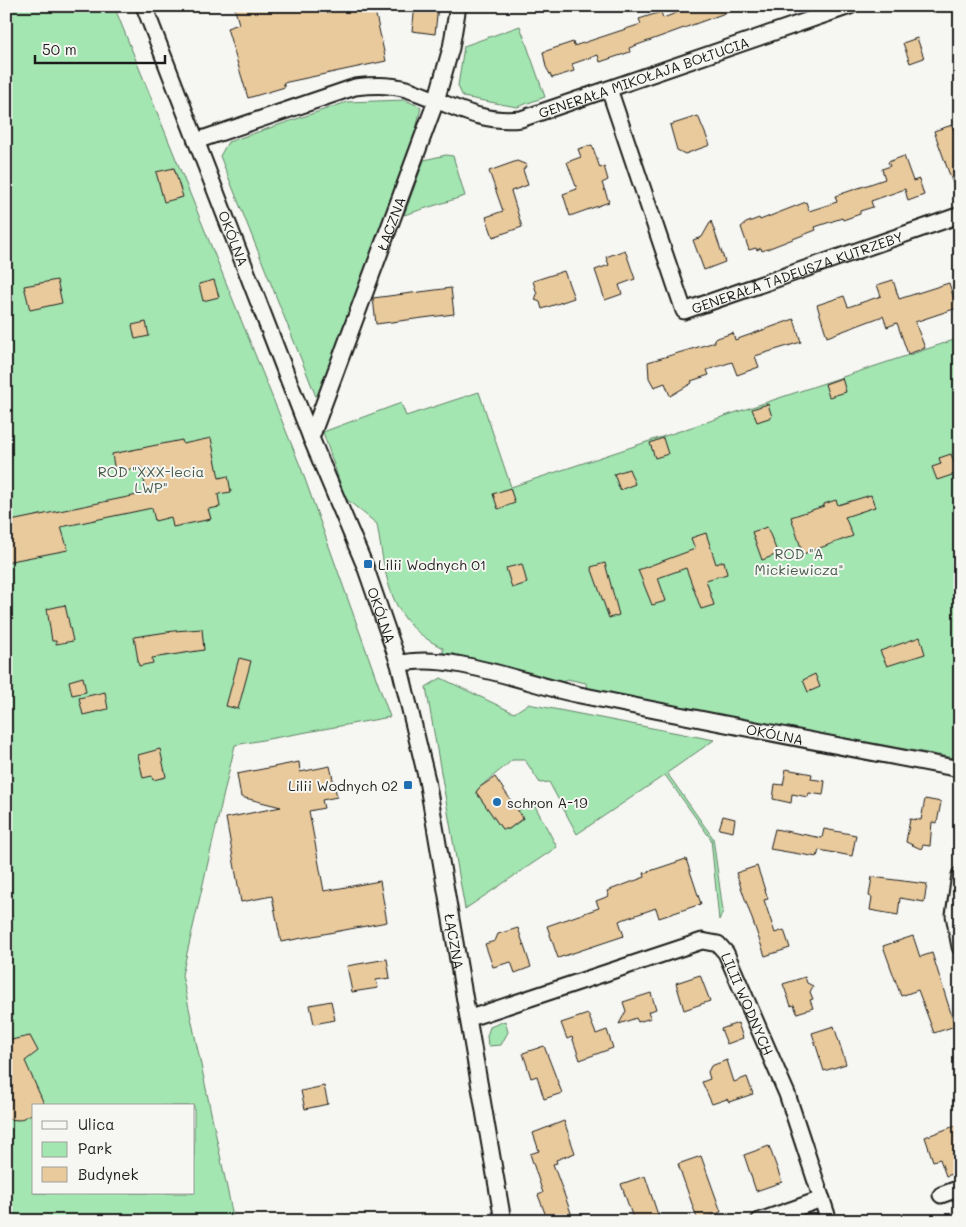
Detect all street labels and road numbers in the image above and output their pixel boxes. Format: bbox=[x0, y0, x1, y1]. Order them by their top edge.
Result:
street label: GENERAŁA MIKOŁAJA BOŁTUCIA bbox=[536, 32, 751, 122]
street label: ŁĄCZNA bbox=[372, 194, 409, 253]
street label: OKÓLNA bbox=[214, 208, 253, 269]
street label: GENERAŁA TADEUSZA KUTRZEBY bbox=[689, 226, 905, 317]
street label: OKÓLNA bbox=[364, 584, 401, 646]
street label: OKÓLNA bbox=[745, 719, 805, 749]
street label: ŁĄCZNA bbox=[441, 912, 469, 971]
street label: LILII WODNYCH bbox=[717, 949, 779, 1058]

